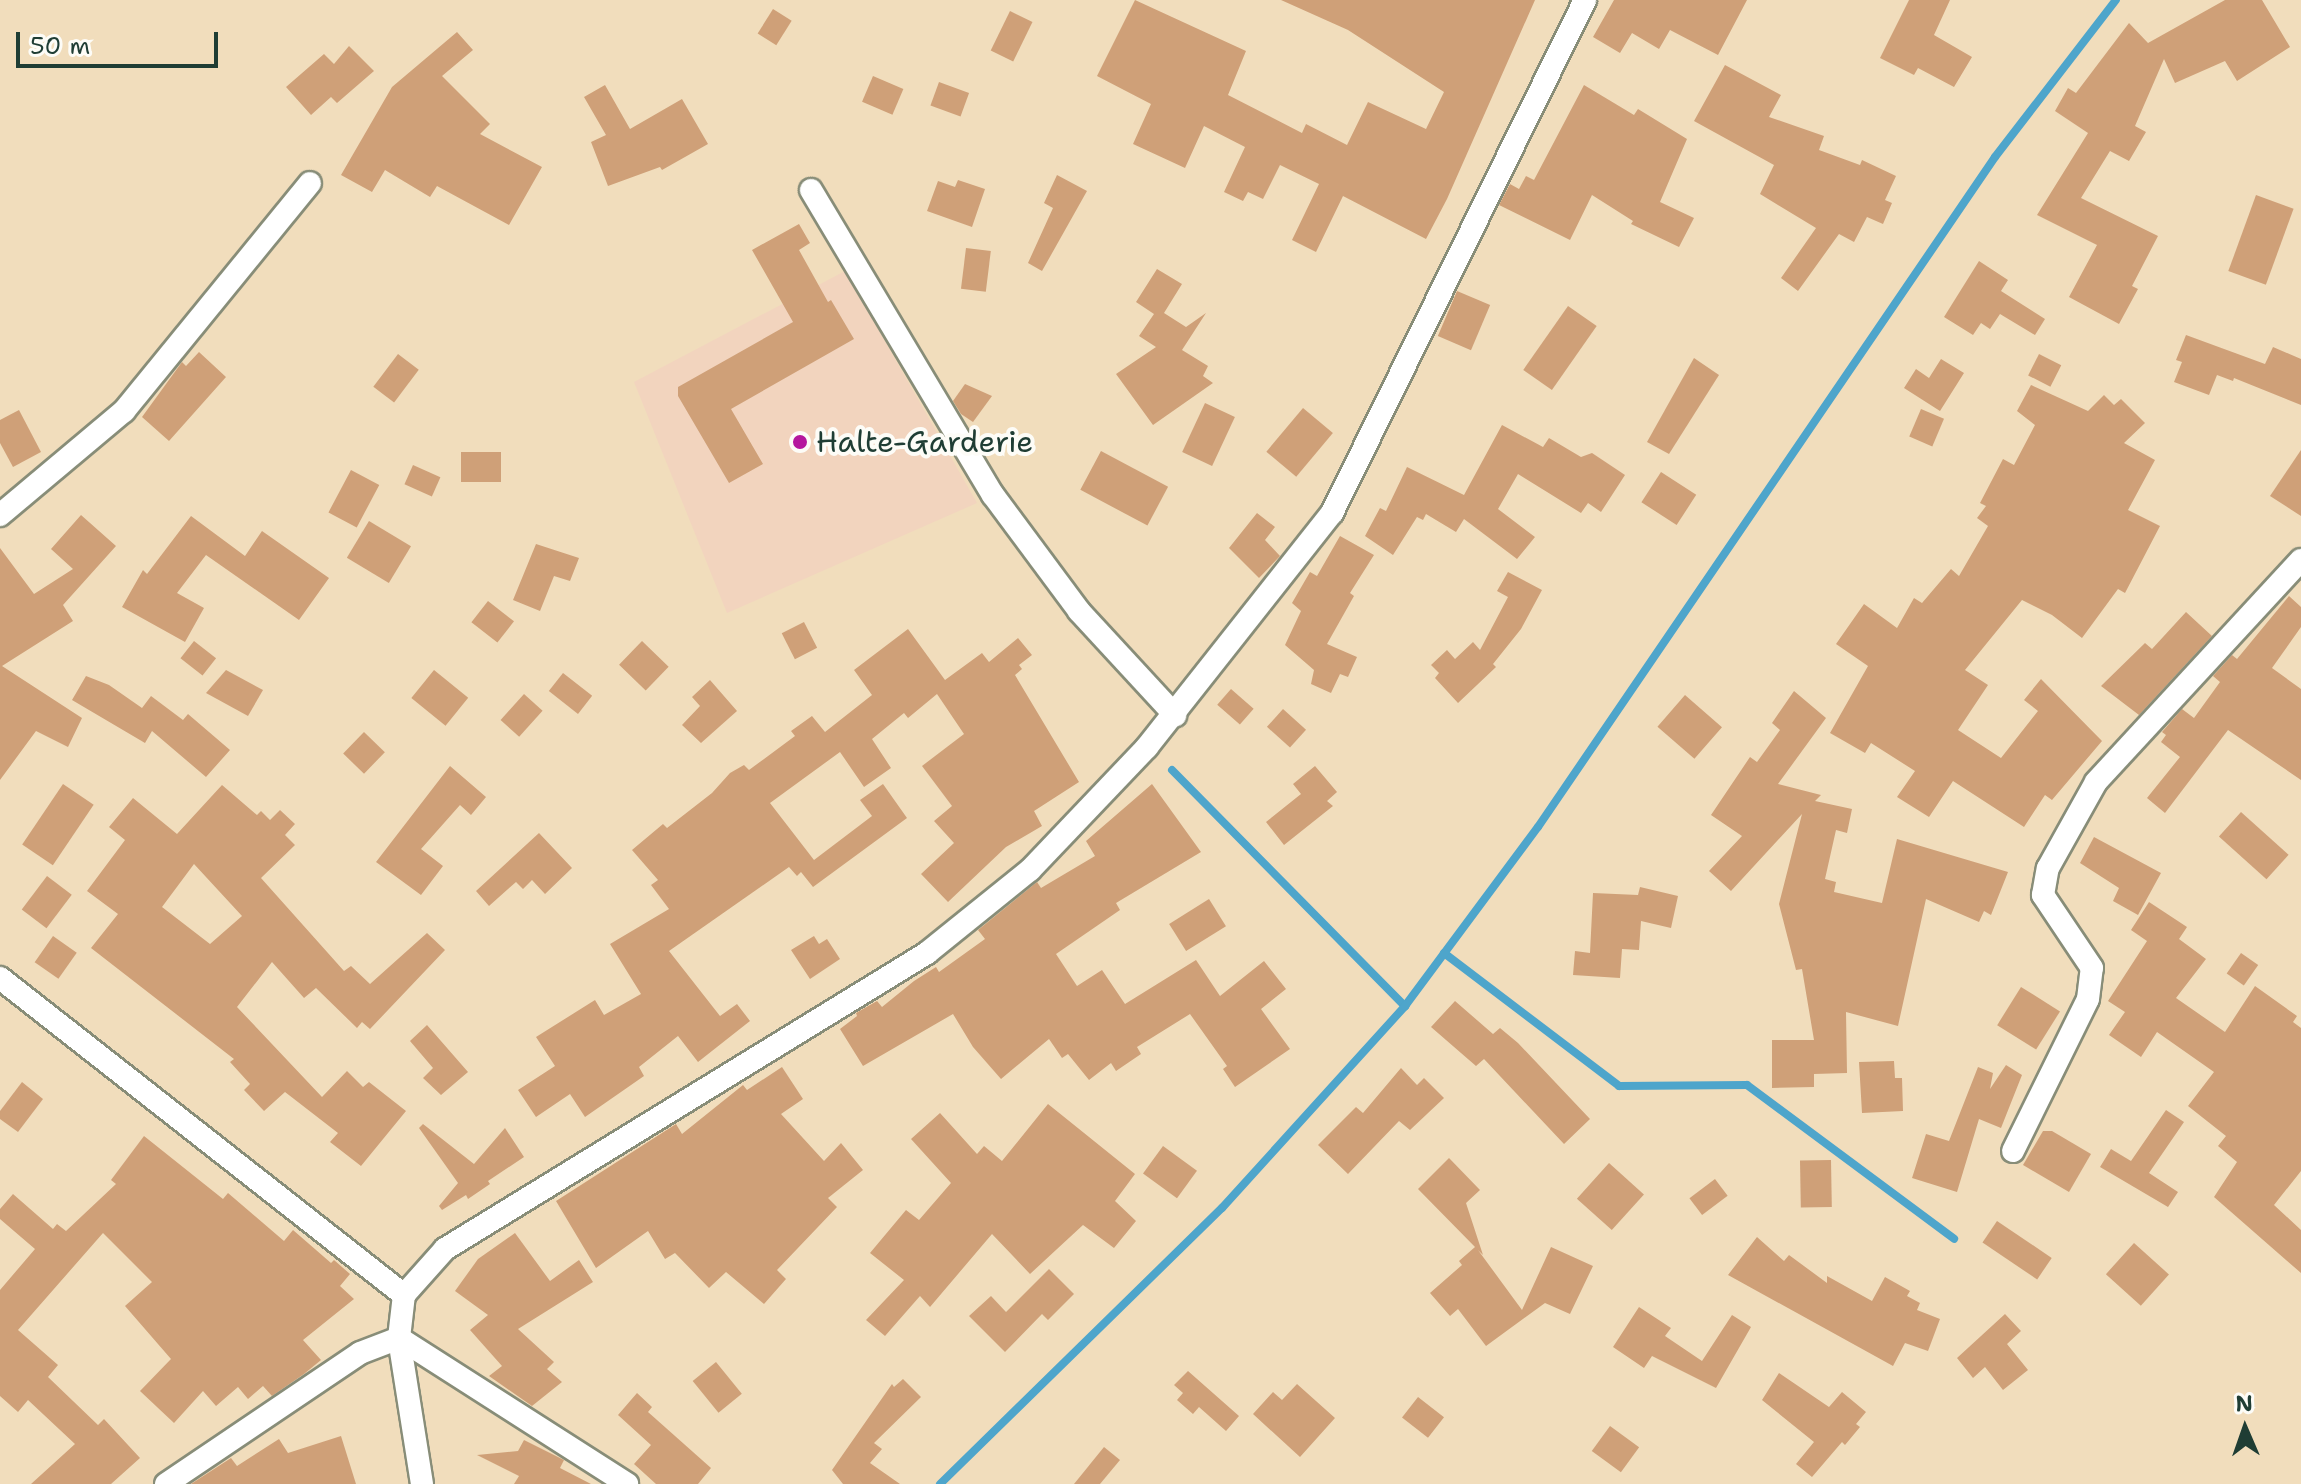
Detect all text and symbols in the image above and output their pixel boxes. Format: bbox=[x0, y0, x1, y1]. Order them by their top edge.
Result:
scale bar bbox=[20, 16, 222, 66]
text: 50 m bbox=[30, 30, 90, 62]
place label: Halte-Garderie bbox=[816, 424, 1033, 460]
marker: Halte-Garderie bbox=[791, 433, 809, 451]
north arrow bbox=[2205, 1388, 2285, 1468]
text: N bbox=[2235, 1389, 2253, 1418]

